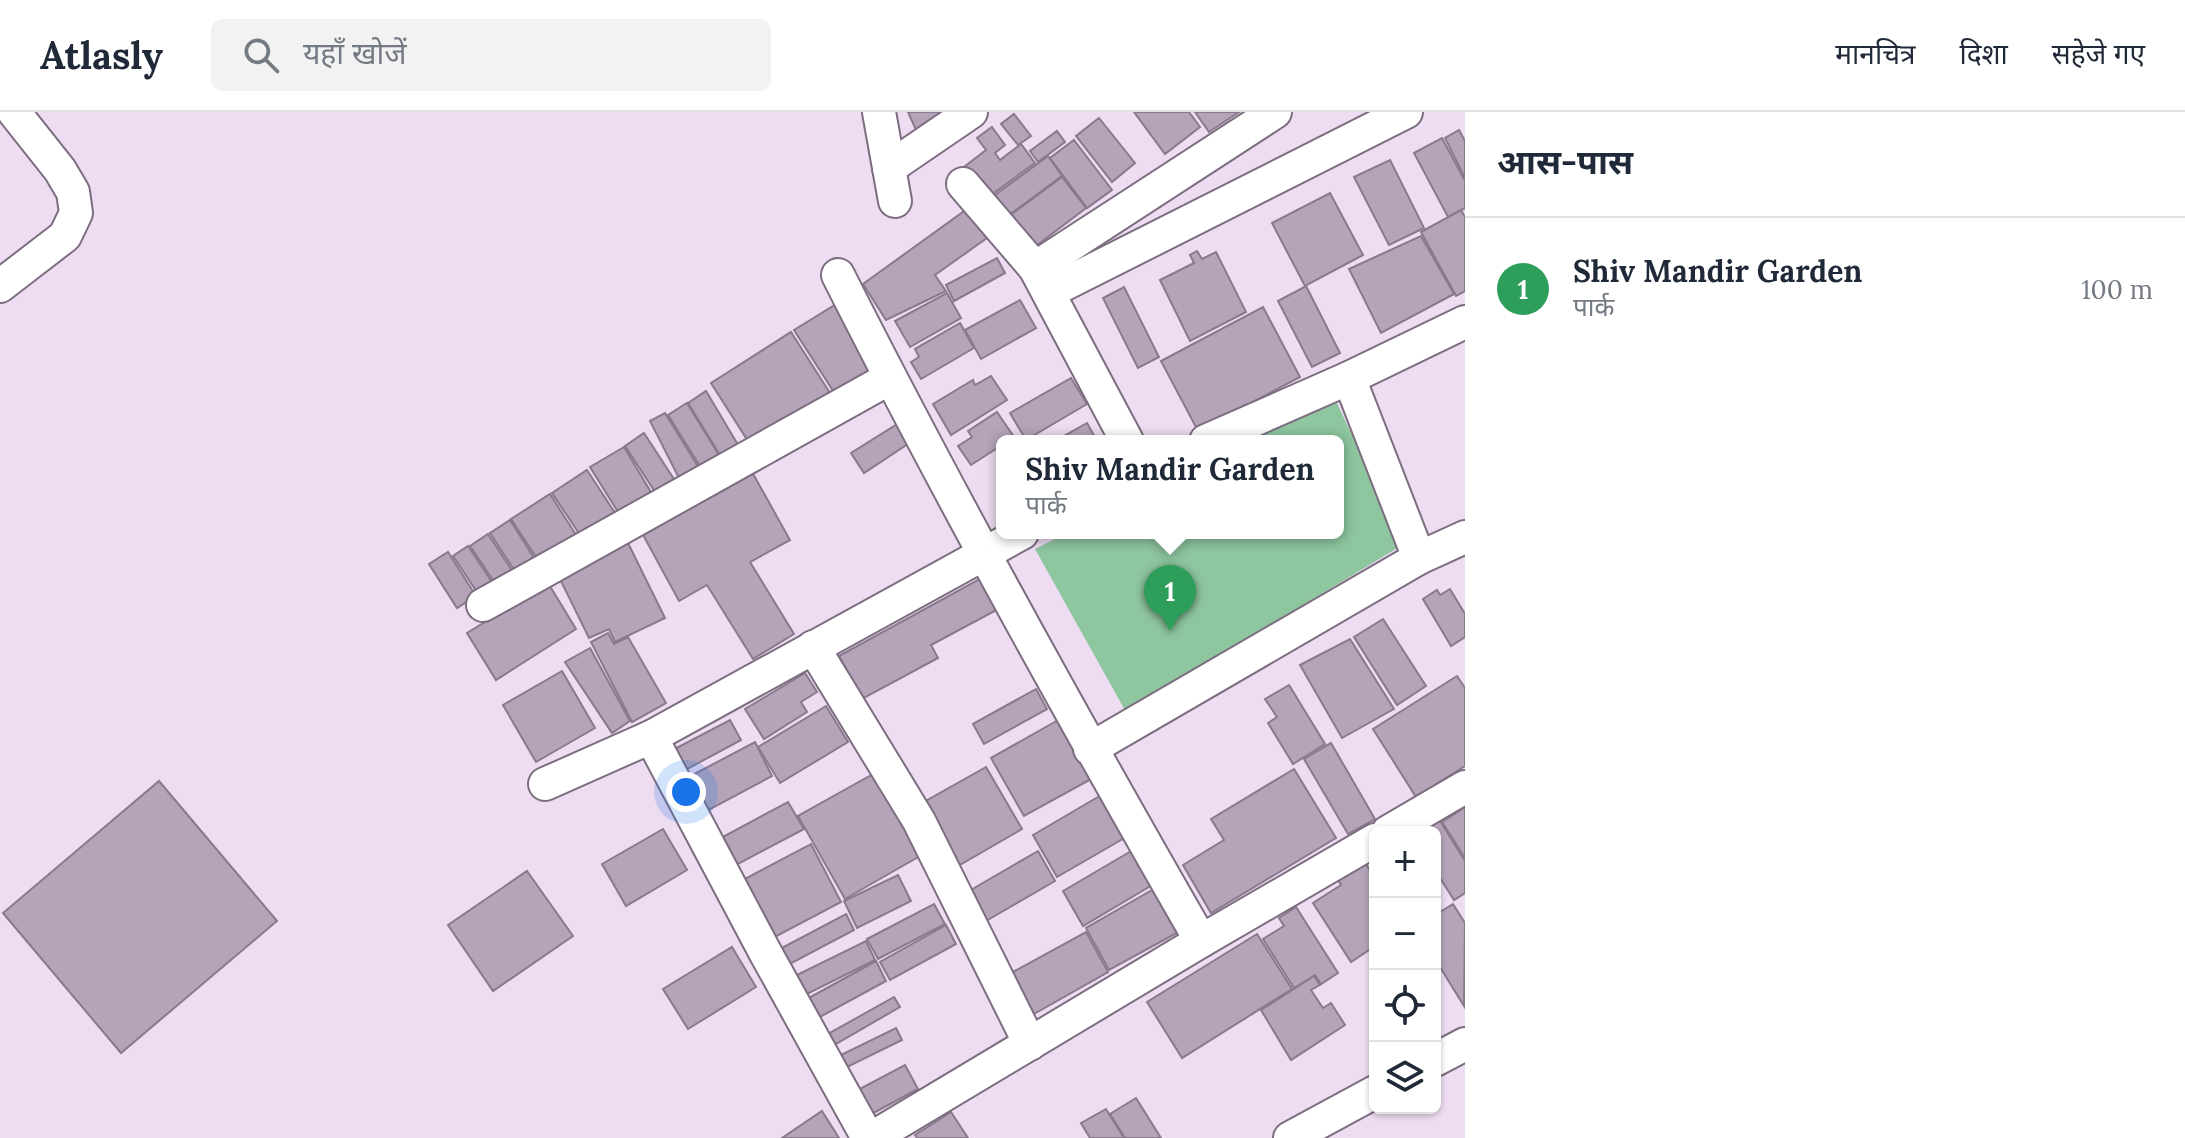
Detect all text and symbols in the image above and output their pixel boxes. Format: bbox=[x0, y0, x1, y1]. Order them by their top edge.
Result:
search box bbox=[211, 19, 771, 91]
text: Atlasly bbox=[40, 31, 163, 79]
icon: search bbox=[239, 33, 283, 77]
text: यहाँ खोजें bbox=[303, 34, 407, 72]
text: मानचित्र bbox=[1835, 36, 1915, 72]
text: दिशा bbox=[1959, 36, 2008, 72]
text: सहेजे गए bbox=[2052, 36, 2145, 72]
text: आस-पास bbox=[1497, 140, 1633, 183]
text: Shiv Mandir Garden bbox=[1573, 252, 1862, 290]
text: 1 bbox=[1518, 273, 1528, 306]
text: 100 m bbox=[2081, 273, 2153, 306]
text: पार्क bbox=[1573, 290, 1614, 323]
popup bbox=[996, 435, 1344, 539]
text: Shiv Mandir Garden bbox=[1025, 450, 1315, 488]
text: पार्क bbox=[1025, 488, 1067, 521]
pin: 1 bbox=[1144, 565, 1196, 631]
your location bbox=[666, 772, 706, 812]
map controls bbox=[1369, 826, 1441, 1114]
button: + bbox=[1369, 826, 1441, 898]
button: − bbox=[1369, 898, 1441, 970]
button: locate bbox=[1369, 970, 1441, 1042]
button: layers bbox=[1369, 1042, 1441, 1114]

